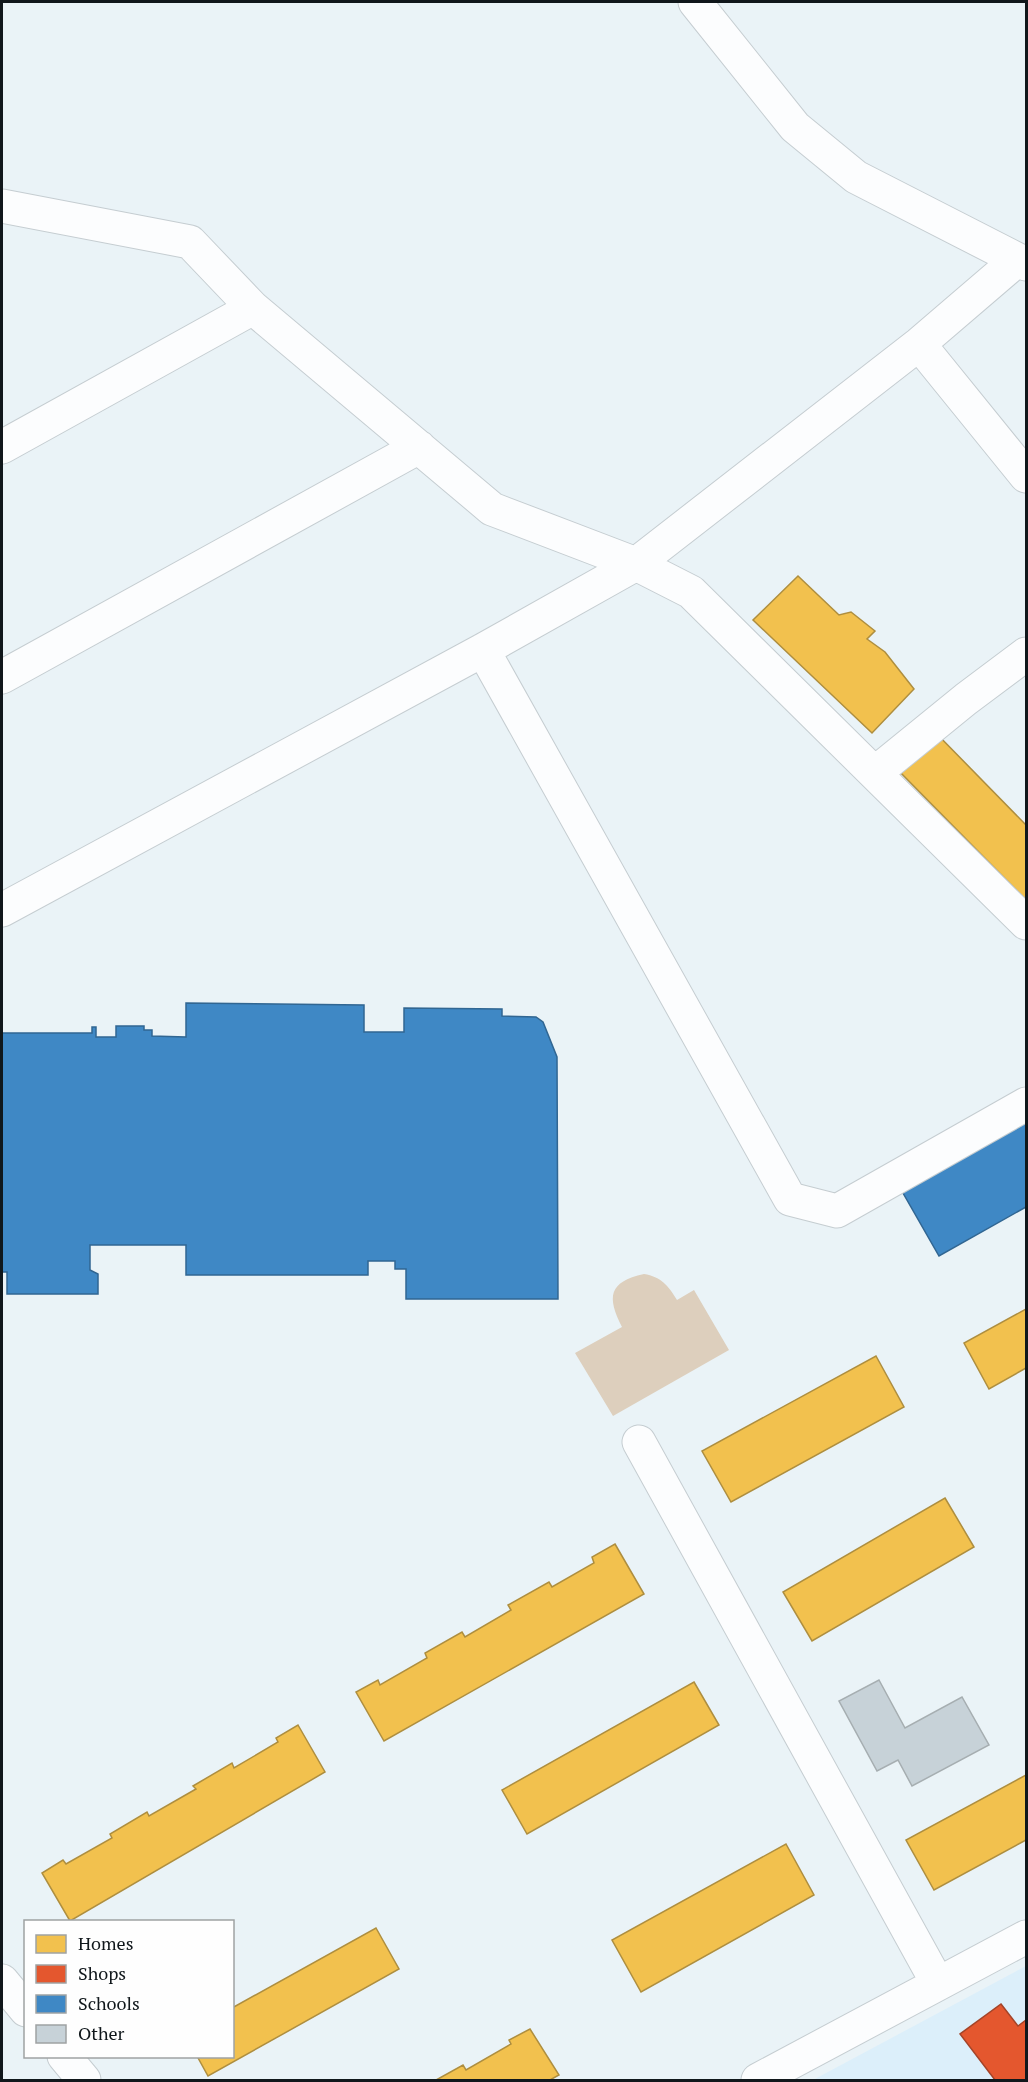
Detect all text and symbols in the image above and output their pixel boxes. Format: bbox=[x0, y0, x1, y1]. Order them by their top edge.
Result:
legend bbox=[24, 1920, 234, 2058]
text: Homes bbox=[78, 1931, 133, 1955]
text: Shops bbox=[78, 1961, 126, 1985]
text: Schools bbox=[78, 1991, 140, 2015]
text: Other bbox=[78, 2021, 125, 2045]

